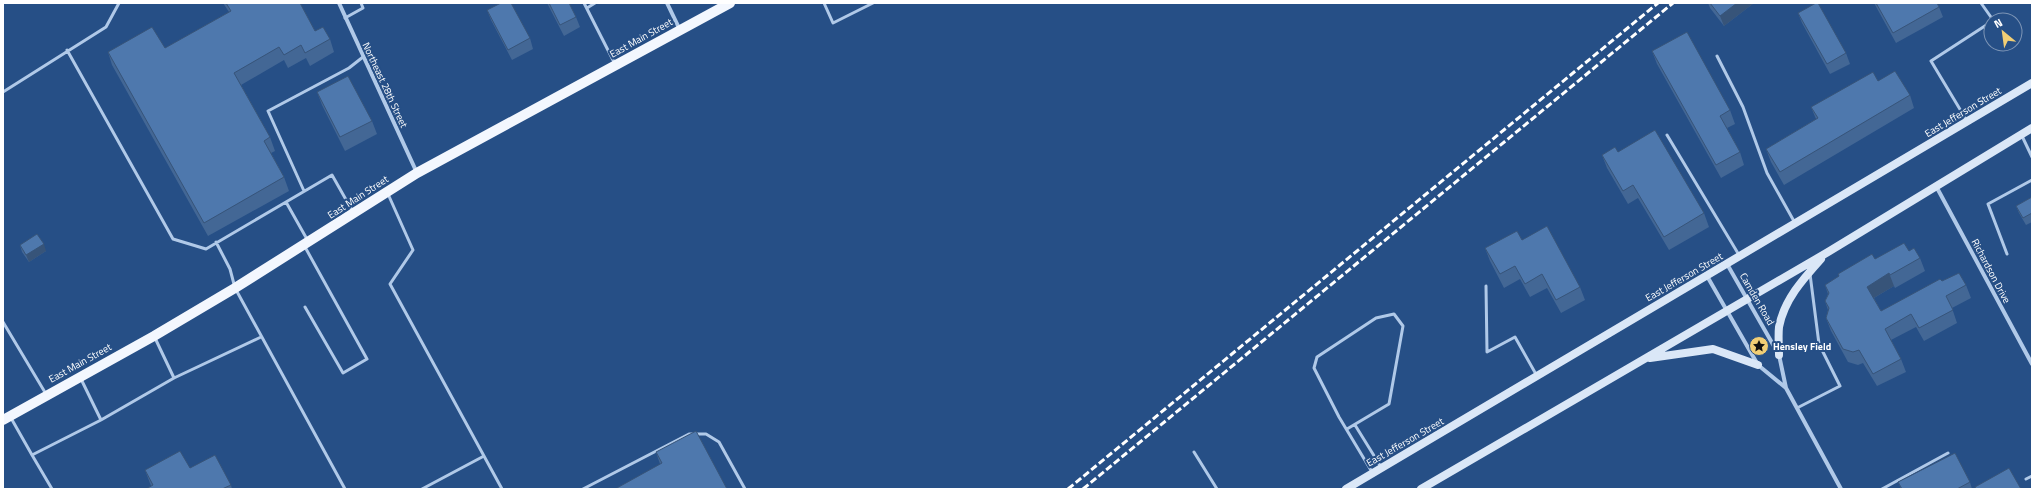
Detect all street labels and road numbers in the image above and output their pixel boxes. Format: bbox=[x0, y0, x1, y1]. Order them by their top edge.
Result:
street label: East Main Street bbox=[607, 14, 676, 61]
street label: Northeast 28th Street bbox=[359, 40, 412, 131]
street label: East Jefferson Street bbox=[1922, 83, 2005, 141]
street label: East Main Street bbox=[325, 171, 392, 222]
street label: Richardson Drive bbox=[1968, 236, 2014, 306]
street label: East Jefferson Street bbox=[1643, 248, 1726, 305]
street label: Camden Road bbox=[1736, 270, 1778, 328]
street label: East Main Street bbox=[46, 339, 115, 386]
street label: East Jefferson Street bbox=[1364, 413, 1447, 470]

